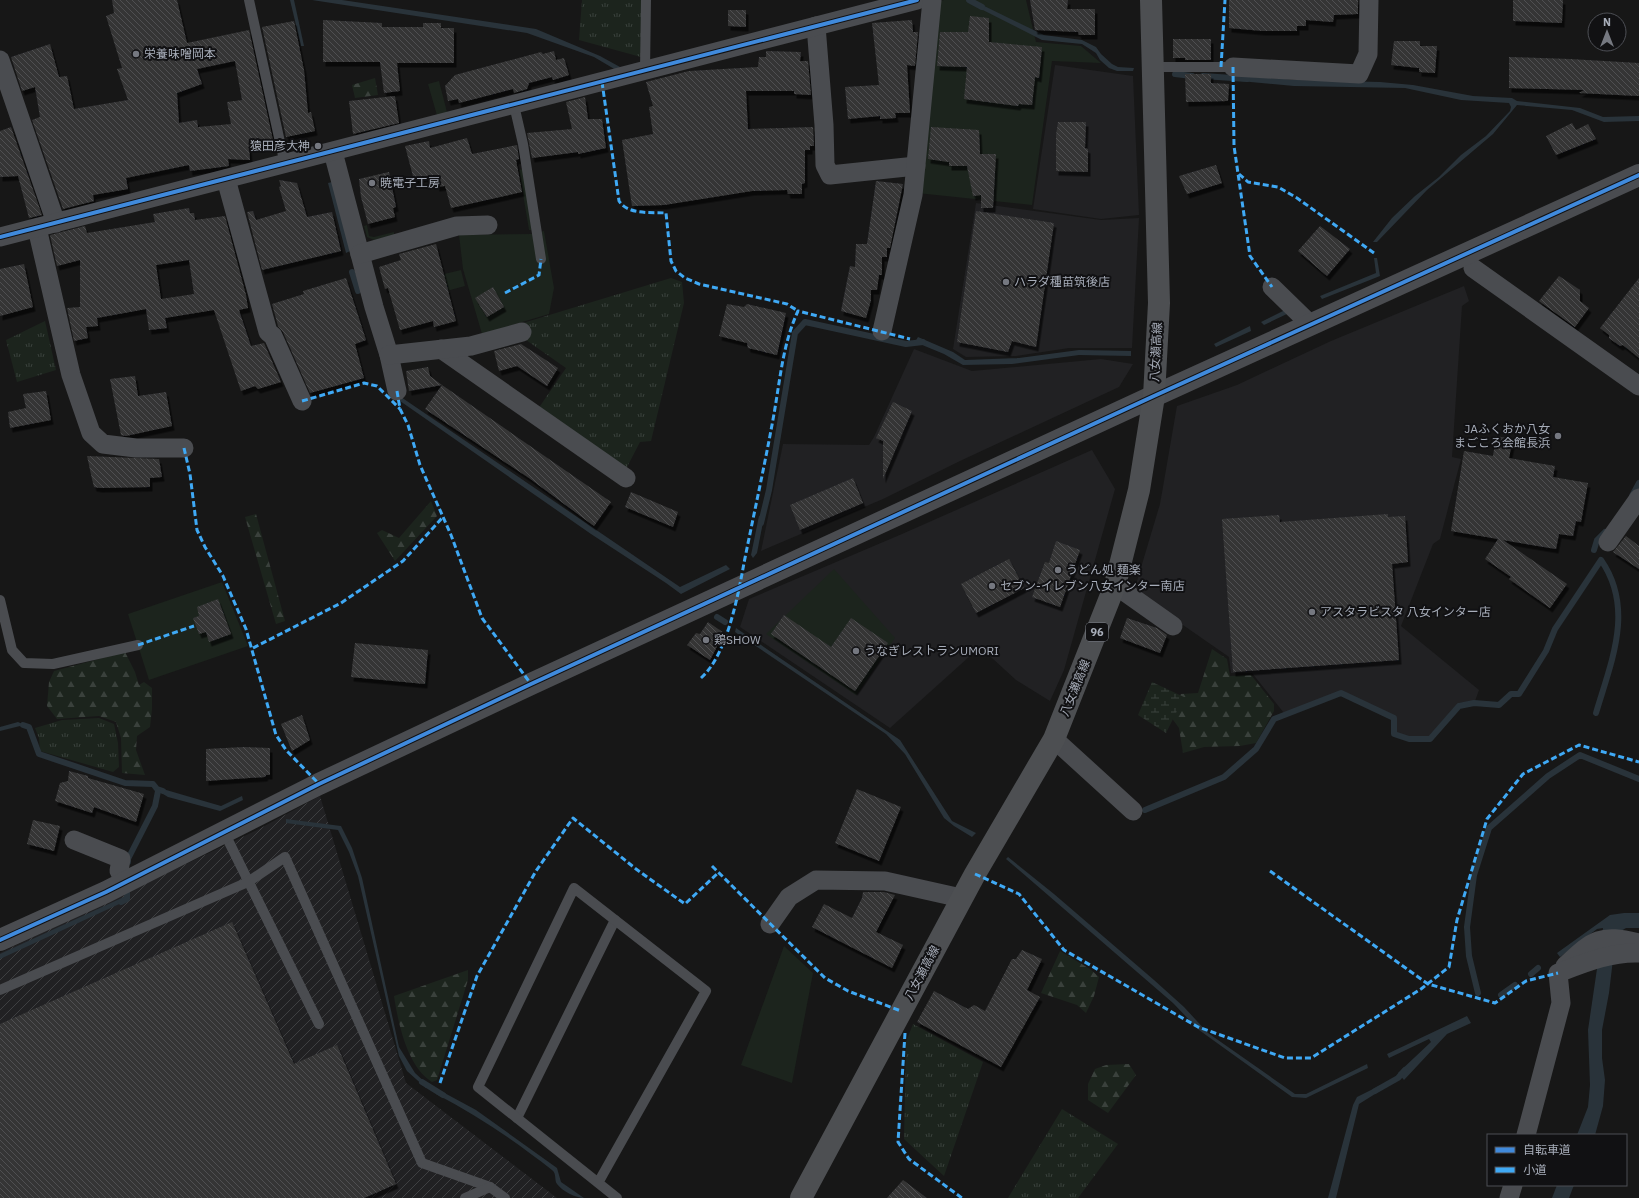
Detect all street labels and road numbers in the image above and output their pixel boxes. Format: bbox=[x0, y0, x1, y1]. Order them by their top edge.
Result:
street label: 八女瀬高線 bbox=[1146, 322, 1165, 382]
road number: 96 bbox=[1086, 623, 1108, 641]
street label: 八女瀬高線 bbox=[1056, 657, 1093, 718]
street label: 八女瀬高線 bbox=[901, 943, 942, 1003]

